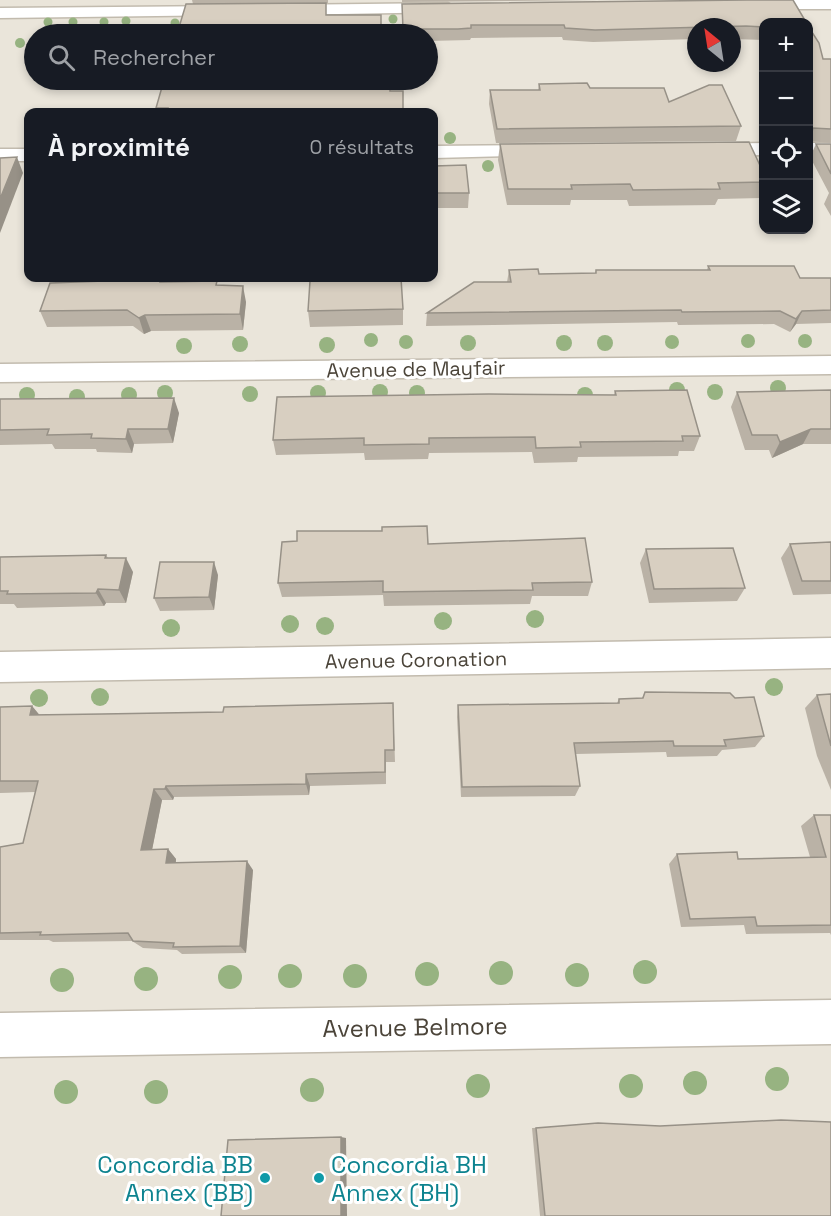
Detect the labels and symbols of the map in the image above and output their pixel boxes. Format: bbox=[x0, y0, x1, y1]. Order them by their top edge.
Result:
north arrow bbox=[687, 18, 741, 72]
street label: Avenue de Mayfair bbox=[326, 354, 506, 384]
street label: Avenue Coronation bbox=[325, 645, 507, 675]
street label: Avenue Belmore bbox=[322, 1010, 508, 1044]
place label: Concordia BB Annex (BB) bbox=[97, 1149, 253, 1208]
place label: Concordia BH Annex (BH) bbox=[331, 1149, 487, 1208]
marker: Concordia BB Annex (BB) bbox=[258, 1171, 272, 1185]
marker: Concordia BH Annex (BH) bbox=[312, 1171, 326, 1185]

